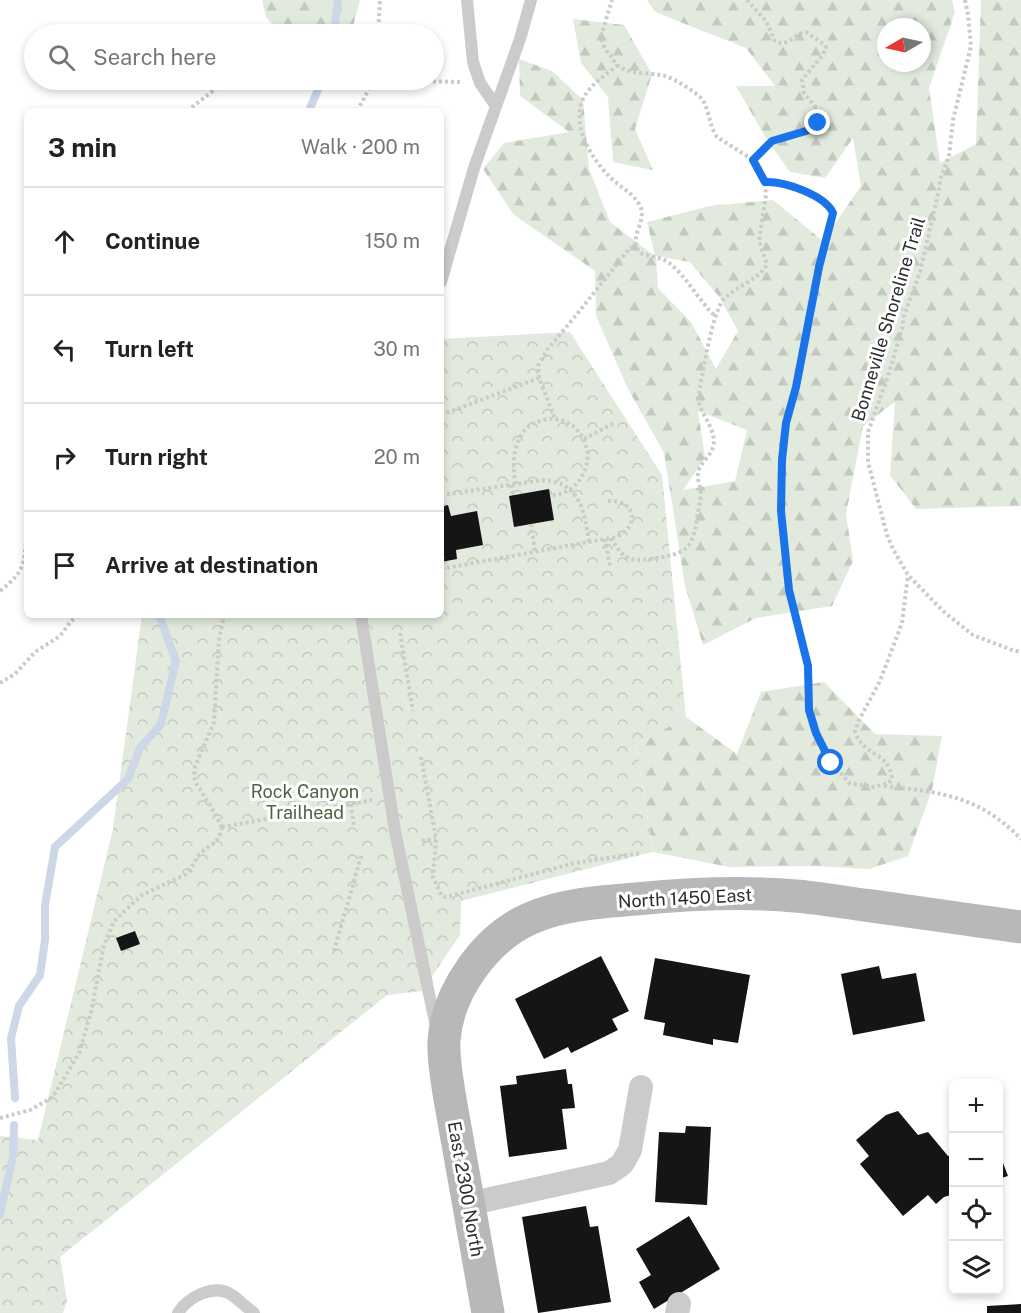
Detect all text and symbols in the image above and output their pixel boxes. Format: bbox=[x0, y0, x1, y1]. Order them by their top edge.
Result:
north arrow bbox=[877, 18, 931, 72]
search box bbox=[24, 24, 444, 90]
icon: search bbox=[45, 41, 78, 74]
text: Search here bbox=[93, 44, 217, 70]
route end bbox=[804, 109, 830, 135]
text: 3 min bbox=[48, 132, 117, 163]
text: Walk · 200 m bbox=[301, 135, 420, 159]
street label: Bonneville Shoreline Trail bbox=[847, 214, 929, 424]
icon: ahead bbox=[48, 225, 81, 258]
text: Continue bbox=[105, 228, 200, 254]
text: 150 m bbox=[365, 229, 420, 253]
icon: left bbox=[48, 333, 81, 366]
text: Turn left bbox=[105, 336, 194, 362]
text: 30 m bbox=[373, 337, 420, 361]
icon: right bbox=[48, 441, 81, 474]
text: Turn right bbox=[105, 444, 208, 470]
text: 20 m bbox=[374, 445, 420, 469]
icon: arrive bbox=[48, 549, 81, 582]
text: Arrive at destination bbox=[105, 552, 318, 578]
route start bbox=[817, 749, 843, 775]
park label: Rock Canyon Trailhead bbox=[251, 781, 359, 823]
street label: North 1450 East bbox=[617, 884, 753, 912]
map controls bbox=[949, 1079, 1003, 1295]
button: + bbox=[949, 1079, 1003, 1133]
street label: East 2300 North bbox=[444, 1120, 488, 1258]
button: − bbox=[949, 1133, 1003, 1187]
button: locate bbox=[949, 1187, 1003, 1241]
button: layers bbox=[949, 1241, 1003, 1295]

